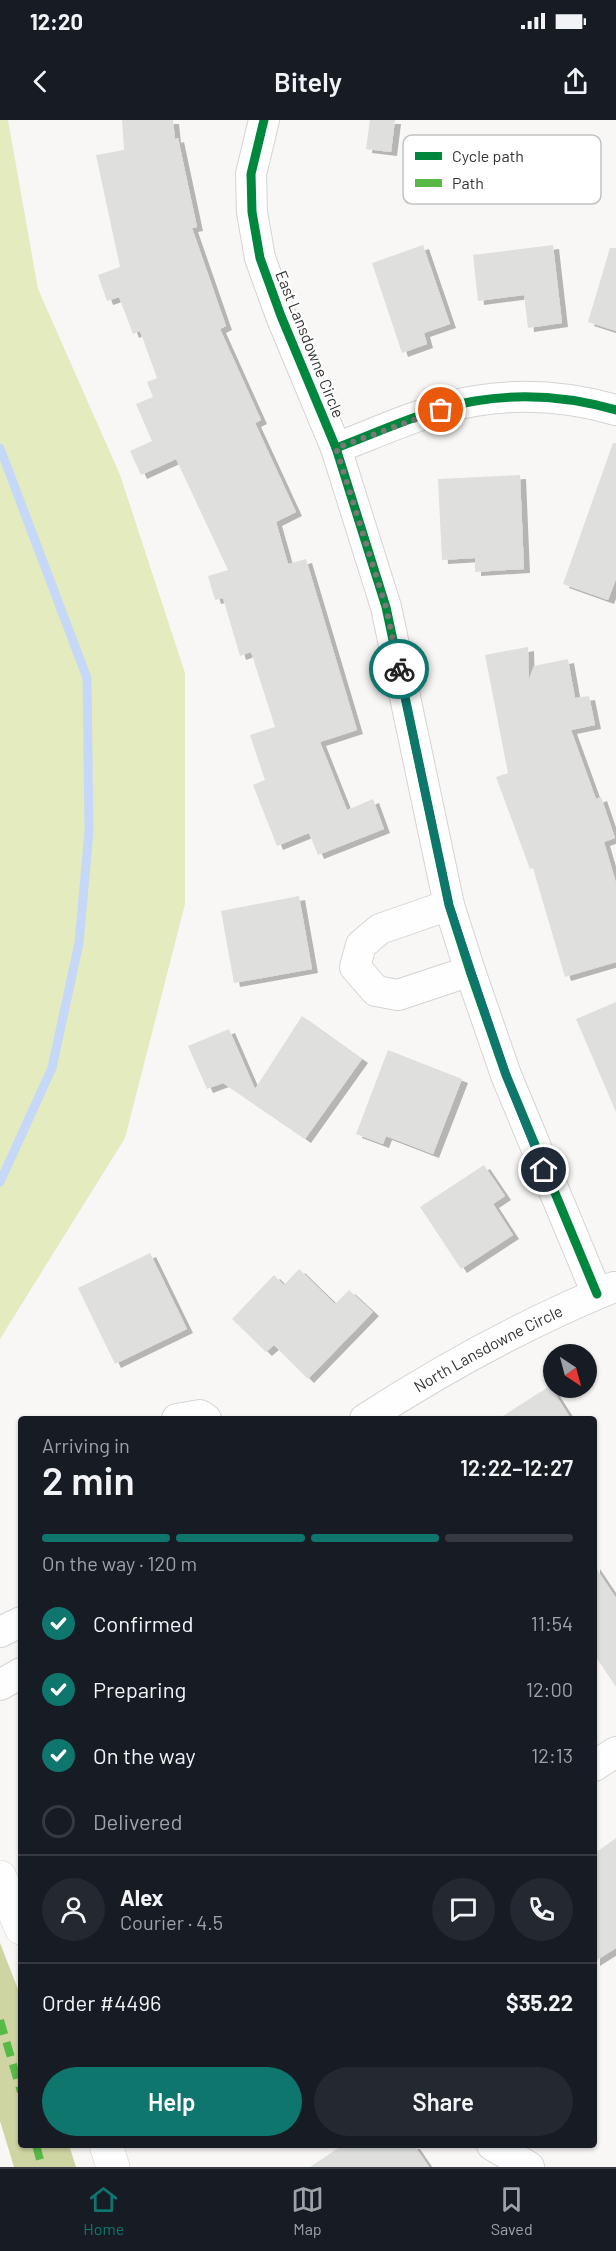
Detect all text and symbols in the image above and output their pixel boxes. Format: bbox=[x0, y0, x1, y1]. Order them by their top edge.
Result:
text: 12:20 bbox=[30, 8, 83, 34]
icon: back bbox=[24, 65, 57, 98]
text: Bitely bbox=[274, 65, 342, 97]
icon: share bbox=[559, 65, 592, 98]
legend bbox=[403, 135, 601, 204]
text: Cycle path bbox=[452, 146, 524, 165]
text: Path bbox=[452, 173, 484, 192]
street label: East Lansdowne Circle bbox=[272, 267, 349, 420]
pin bbox=[415, 384, 466, 435]
icon: bag bbox=[424, 393, 457, 426]
courier bbox=[369, 639, 429, 699]
icon: bike bbox=[383, 653, 416, 686]
pin bbox=[518, 1144, 569, 1195]
icon: home bbox=[527, 1153, 560, 1186]
street label: North Lansdowne Circle bbox=[410, 1301, 565, 1396]
north arrow bbox=[543, 1344, 597, 1398]
map controls bbox=[543, 1344, 597, 1398]
text: Arriving in bbox=[42, 1433, 130, 1457]
text: 12:22–12:27 bbox=[460, 1454, 573, 1480]
text: 2 min bbox=[42, 1456, 135, 1503]
text: On the way · 120 m bbox=[42, 1551, 197, 1575]
icon: check bbox=[42, 1607, 75, 1640]
text: Confirmed bbox=[93, 1610, 193, 1636]
text: 11:54 bbox=[531, 1611, 573, 1635]
icon: check bbox=[42, 1673, 75, 1706]
text: Preparing bbox=[93, 1676, 186, 1702]
text: 12:00 bbox=[526, 1677, 573, 1701]
icon: check bbox=[42, 1739, 75, 1772]
text: On the way bbox=[93, 1742, 196, 1768]
text: 12:13 bbox=[531, 1743, 573, 1767]
text: Delivered bbox=[93, 1808, 182, 1834]
button: person bbox=[42, 1878, 105, 1941]
button: chat bbox=[432, 1878, 495, 1941]
button: phone bbox=[510, 1878, 573, 1941]
text: Alex bbox=[120, 1884, 163, 1910]
text: Courier · 4.5 bbox=[120, 1910, 223, 1934]
text: Order #4496 bbox=[42, 1989, 161, 2015]
text: $35.22 bbox=[506, 1989, 573, 2015]
button: Help bbox=[42, 2067, 302, 2136]
button: Share bbox=[314, 2067, 573, 2136]
tab: Home bbox=[83, 2183, 124, 2238]
tab: Map bbox=[291, 2183, 324, 2238]
tab: Saved bbox=[491, 2183, 533, 2238]

